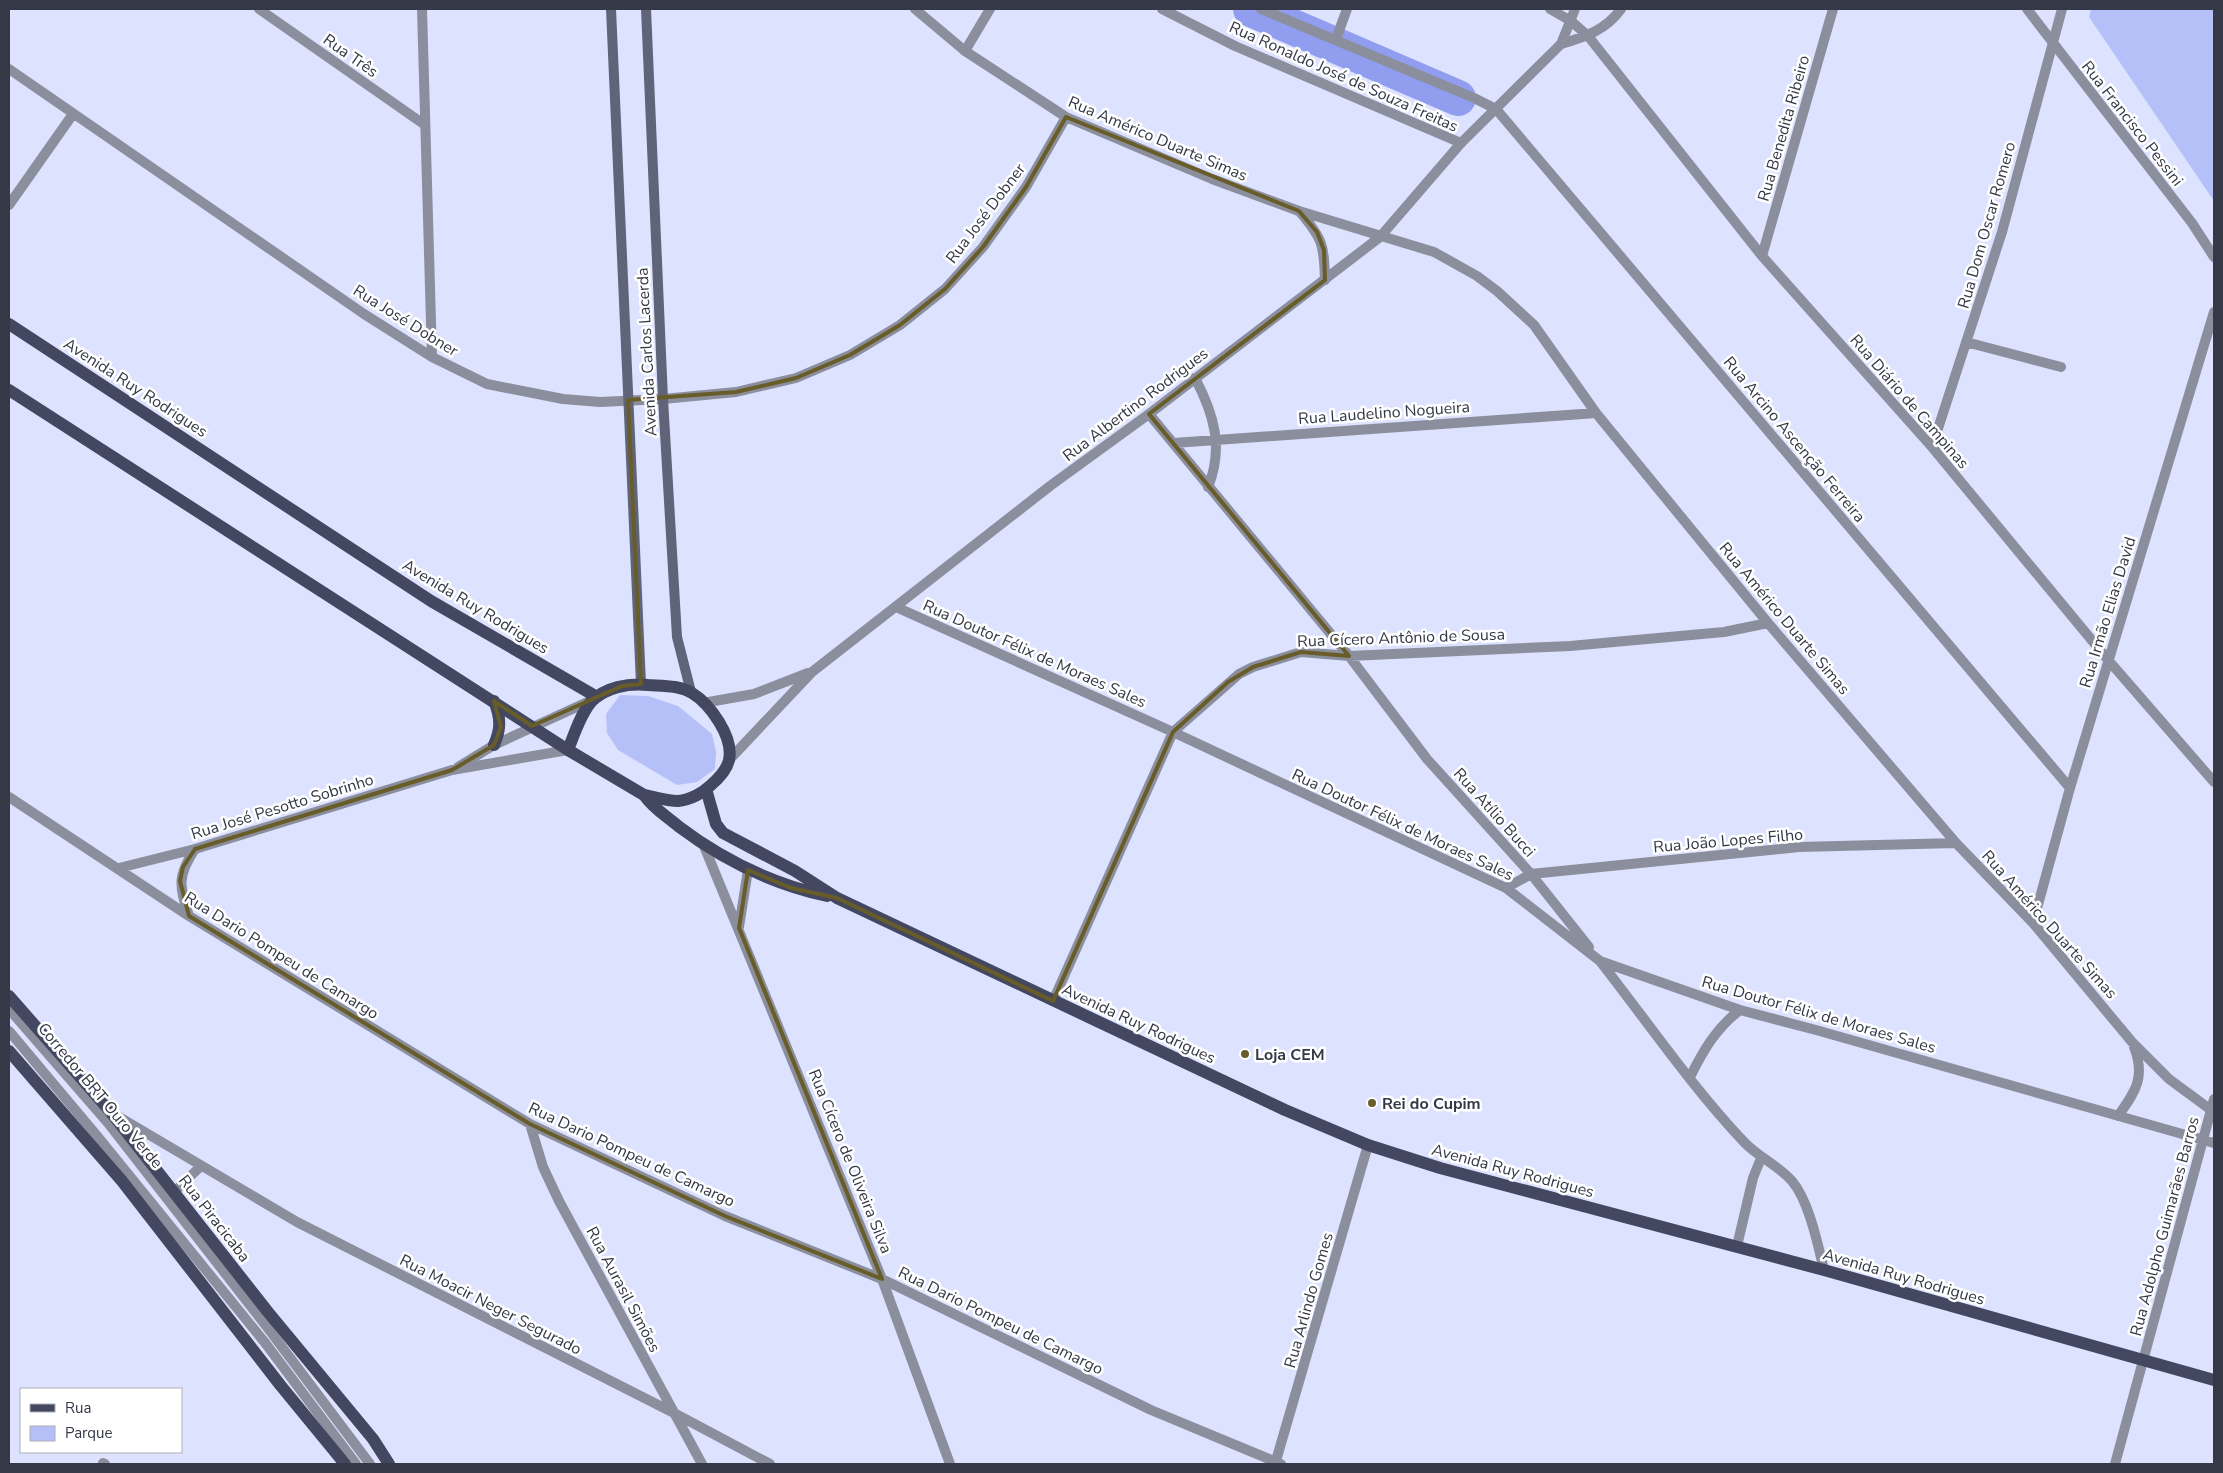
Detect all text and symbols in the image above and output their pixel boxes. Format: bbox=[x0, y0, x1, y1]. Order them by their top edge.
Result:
street label: Rua Ronaldo José de Souza Freitas bbox=[1226, 16, 1462, 137]
street label: Rua Três bbox=[319, 29, 382, 83]
street label: Rua Benedita Ribeiro bbox=[1753, 53, 1815, 204]
street label: Rua Francisco Pessini bbox=[2076, 56, 2188, 191]
street label: Rua Américo Duarte Simas bbox=[1065, 91, 1251, 187]
street label: Rua Dom Oscar Romero bbox=[1953, 139, 2021, 311]
street label: Rua José Dobner bbox=[941, 159, 1031, 268]
street label: Avenida Carlos Lacerda bbox=[632, 267, 662, 437]
street label: Rua José Dobner bbox=[349, 280, 462, 362]
street label: Rua Diário de Campinas bbox=[1845, 330, 1974, 474]
street label: Avenida Ruy Rodrigues bbox=[59, 333, 212, 443]
street label: Rua Albertino Rodrigues bbox=[1058, 343, 1213, 467]
street label: Rua Arcino Ascenção Ferreira bbox=[1718, 352, 1870, 527]
street label: Rua Laudelino Nogueira bbox=[1297, 396, 1471, 430]
street label: Rua Irmão Elias David bbox=[2074, 534, 2141, 691]
street label: Rua Américo Duarte Simas bbox=[1714, 538, 1855, 700]
street label: Avenida Ruy Rodrigues bbox=[398, 554, 553, 659]
street label: Rua Doutor Félix de Moraes Sales bbox=[919, 595, 1150, 713]
street label: Rua Cícero Antônio de Sousa bbox=[1297, 623, 1505, 653]
street label: Rua Atílio Bucci bbox=[1448, 763, 1540, 862]
street label: Rua Doutor Félix de Moraes Sales bbox=[1288, 764, 1517, 886]
street label: Rua José Pesotto Sobrinho bbox=[188, 769, 376, 845]
street label: Rua João Lopes Filho bbox=[1652, 823, 1804, 858]
street label: Rua Américo Duarte Simas bbox=[1977, 846, 2122, 1004]
street label: Rua Dario Pompeu de Camargo bbox=[180, 887, 383, 1025]
street label: Rua Doutor Félix de Moraes Sales bbox=[1699, 971, 1938, 1059]
street label: Avenida Ruy Rodrigues bbox=[1058, 979, 1219, 1069]
street label: Corredor BRT Ouro Verde bbox=[33, 1018, 168, 1173]
place label: Loja CEM bbox=[1255, 1044, 1325, 1066]
marker: Loja CEM bbox=[1239, 1048, 1251, 1060]
street label: Rua Cícero de Oliveira Silva bbox=[803, 1066, 897, 1257]
place label: Rei do Cupim bbox=[1382, 1093, 1481, 1115]
street label: Rua Dario Pompeu de Camargo bbox=[525, 1097, 738, 1213]
marker: Rei do Cupim bbox=[1366, 1097, 1378, 1109]
street label: Rua Adolpho Guimarães Barros bbox=[2125, 1114, 2205, 1338]
street label: Avenida Ruy Rodrigues bbox=[1429, 1139, 1596, 1203]
street label: Rua Piracicaba bbox=[173, 1170, 255, 1267]
street label: Rua Aurasil Simões bbox=[581, 1223, 666, 1356]
street label: Rua Arlindo Gomes bbox=[1279, 1230, 1339, 1371]
street label: Avenida Ruy Rodrigues bbox=[1820, 1243, 1987, 1311]
street label: Rua Moacir Neger Segurado bbox=[396, 1249, 585, 1360]
street label: Rua Dario Pompeu de Camargo bbox=[894, 1262, 1107, 1380]
legend bbox=[20, 1388, 182, 1453]
text: Rua bbox=[65, 1398, 91, 1418]
text: Parque bbox=[65, 1423, 113, 1443]

